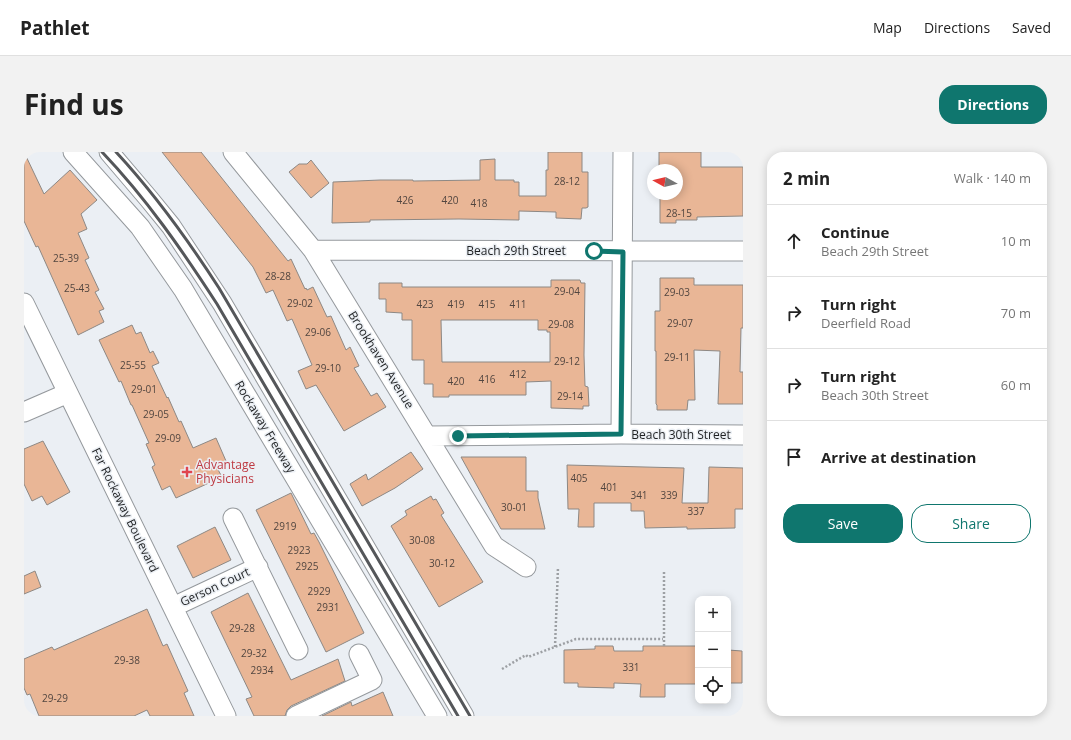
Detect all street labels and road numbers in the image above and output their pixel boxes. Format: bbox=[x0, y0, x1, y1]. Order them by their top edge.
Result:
street label: Beach 29th Street bbox=[466, 242, 566, 259]
street label: Brookhaven Avenue bbox=[344, 308, 419, 412]
street label: Rockaway Freeway bbox=[231, 377, 300, 477]
street label: Beach 30th Street bbox=[631, 426, 731, 443]
street label: Far Rockaway Boulevard bbox=[88, 445, 163, 575]
street label: Gerson Court bbox=[177, 563, 252, 610]

